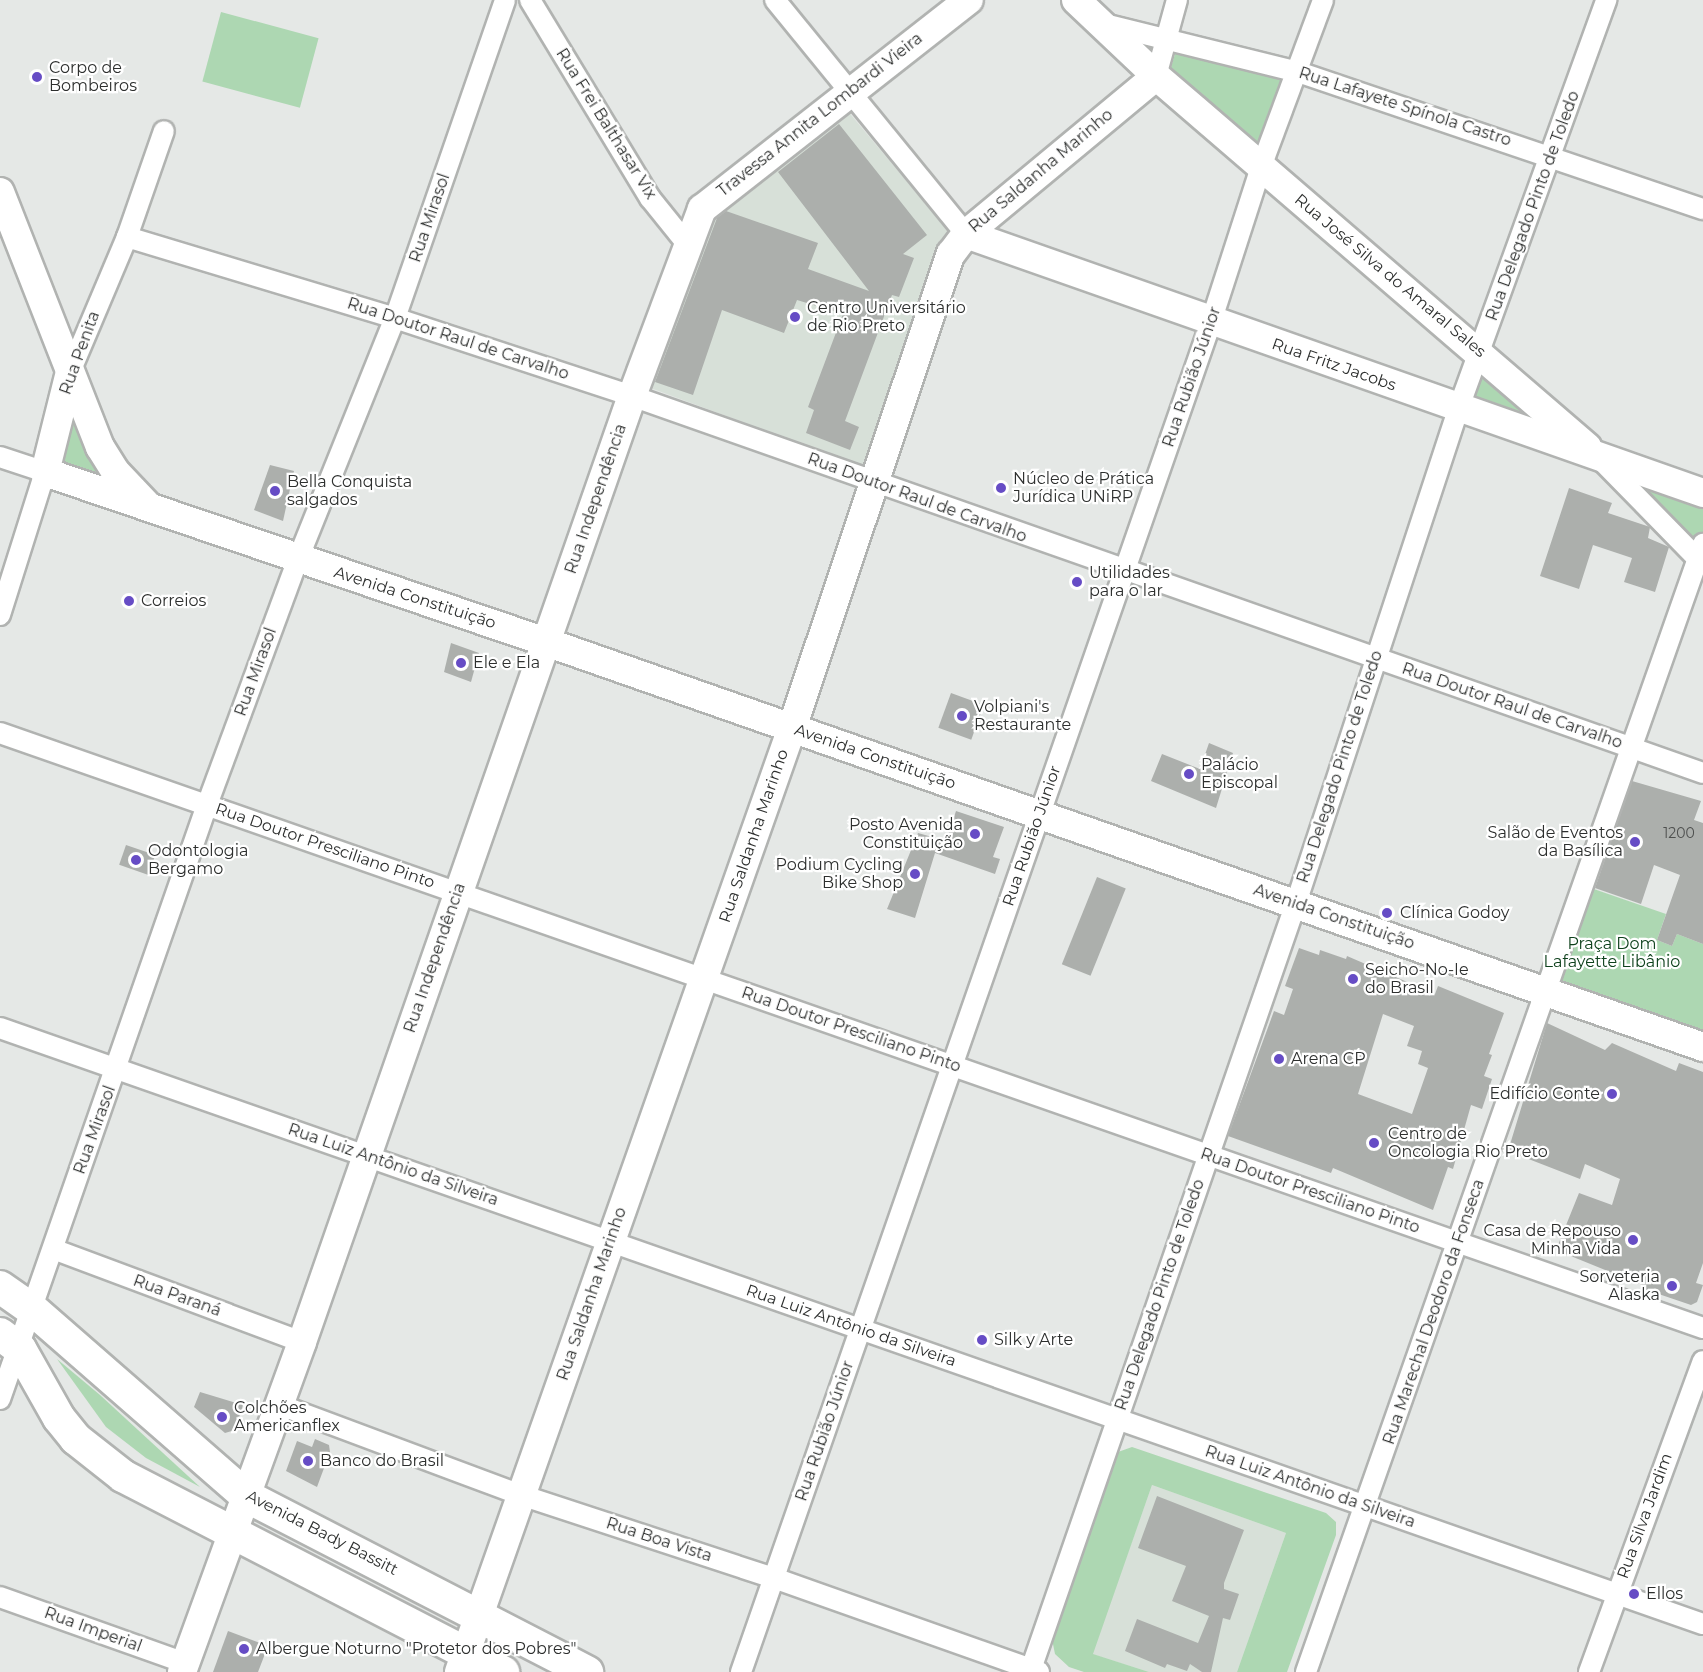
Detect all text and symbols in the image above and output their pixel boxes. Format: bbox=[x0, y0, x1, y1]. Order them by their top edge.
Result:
street label: Travessa Annita Lombardi Vieira bbox=[714, 29, 926, 201]
street label: Rua Frei Balthasar Vix bbox=[552, 45, 660, 203]
place label: Corpo de Bombeiros bbox=[49, 58, 137, 96]
street label: Rua Lafayete Spínola Castro bbox=[1296, 64, 1514, 150]
marker: Corpo de Bombeiros bbox=[30, 70, 44, 84]
street label: Rua Delegado Pinto de Toledo bbox=[1482, 88, 1584, 324]
street label: Rua Saldanha Marinho bbox=[965, 105, 1117, 237]
street label: Rua Mirasol bbox=[406, 171, 454, 265]
street label: Rua José Silva do Amaral Sales bbox=[1290, 190, 1490, 362]
street label: Rua Doutor Raul de Carvalho bbox=[345, 294, 571, 384]
place label: Centro Universitário de Rio Preto bbox=[807, 298, 966, 336]
street label: Rua Rubião Júnior bbox=[1159, 304, 1225, 450]
street label: Rua Penita bbox=[56, 309, 104, 397]
marker: Centro Universitário de Rio Preto bbox=[788, 310, 802, 324]
street label: Rua Fritz Jacobs bbox=[1269, 335, 1399, 395]
street label: Rua Independência bbox=[561, 421, 631, 577]
street label: Rua Doutor Raul de Carvalho bbox=[805, 449, 1029, 547]
place label: Núcleo de Prática Jurídica UNiRP bbox=[1013, 469, 1154, 507]
place label: Bella Conquista salgados bbox=[287, 472, 412, 510]
marker: Núcleo de Prática Jurídica UNiRP bbox=[994, 481, 1008, 495]
marker: Bella Conquista salgados bbox=[268, 484, 282, 498]
street label: Avenida Constituição bbox=[332, 563, 498, 633]
place label: Utilidades para o lar bbox=[1089, 563, 1170, 601]
marker: Utilidades para o lar bbox=[1070, 575, 1084, 589]
place label: Correios bbox=[141, 591, 206, 611]
marker: Correios bbox=[122, 594, 136, 608]
street label: Rua Mirasol bbox=[231, 625, 281, 719]
street label: Rua Delegado Pinto de Toledo bbox=[1293, 648, 1387, 886]
place label: Ele e Ela bbox=[473, 653, 540, 673]
marker: Ele e Ela bbox=[454, 656, 468, 670]
street label: Rua Doutor Raul de Carvalho bbox=[1399, 659, 1625, 753]
place label: Volpiani's Restaurante bbox=[974, 697, 1071, 735]
marker: Volpiani's Restaurante bbox=[955, 709, 969, 723]
street label: Avenida Constituição bbox=[792, 720, 958, 794]
street label: Rua Saldanha Marinho bbox=[715, 747, 793, 925]
place label: Palácio Episcopal bbox=[1201, 755, 1278, 793]
street label: Rua Rubião Júnior bbox=[999, 763, 1065, 909]
marker: Palácio Episcopal bbox=[1182, 767, 1196, 781]
street label: Rua Doutor Presciliano Pinto bbox=[213, 799, 437, 893]
place label: Posto Avenida Constituição bbox=[849, 815, 963, 853]
place label: Salão de Eventos da Basílica bbox=[1488, 823, 1623, 861]
house number: 1200 bbox=[1663, 825, 1695, 841]
marker: Posto Avenida Constituição bbox=[968, 827, 982, 841]
marker: Salão de Eventos da Basílica bbox=[1628, 835, 1642, 849]
place label: Odontologia Bergamo bbox=[148, 841, 248, 879]
marker: Odontologia Bergamo bbox=[129, 853, 143, 867]
place label: Podium Cycling Bike Shop bbox=[776, 855, 903, 893]
marker: Podium Cycling Bike Shop bbox=[908, 867, 922, 881]
street label: Rua Independência bbox=[400, 880, 470, 1036]
street label: Avenida Constituição bbox=[1251, 880, 1417, 954]
place label: Clínica Godoy bbox=[1400, 903, 1509, 923]
marker: Clínica Godoy bbox=[1378, 904, 1396, 922]
park label: Praça Dom Lafayette Libânio bbox=[1544, 934, 1680, 972]
place label: Seicho-No-Ie do Brasil bbox=[1365, 960, 1469, 998]
marker: Seicho-No-Ie do Brasil bbox=[1346, 972, 1360, 986]
street label: Rua Doutor Presciliano Pinto bbox=[739, 983, 963, 1077]
place label: Arena CP bbox=[1291, 1049, 1366, 1069]
marker: Arena CP bbox=[1272, 1052, 1286, 1066]
street label: Rua Mirasol bbox=[70, 1083, 120, 1177]
place label: Edifício Conte bbox=[1489, 1084, 1600, 1104]
marker: Edifício Conte bbox=[1605, 1087, 1619, 1101]
street label: Rua Luiz Antônio da Silveira bbox=[285, 1120, 501, 1210]
place label: Centro de Oncologia Rio Preto bbox=[1388, 1124, 1548, 1162]
marker: Centro de Oncologia Rio Preto bbox=[1365, 1134, 1383, 1152]
street label: Rua Doutor Presciliano Pinto bbox=[1198, 1144, 1422, 1238]
street label: Rua Delegado Pinto de Toledo bbox=[1111, 1177, 1209, 1413]
street label: Rua Marechal Deodoro da Fonseca bbox=[1379, 1177, 1489, 1447]
street label: Rua Saldanha Marinho bbox=[553, 1205, 631, 1383]
place label: Casa de Repouso Minha Vida bbox=[1483, 1221, 1621, 1259]
marker: Casa de Repouso Minha Vida bbox=[1626, 1233, 1640, 1247]
place label: Sorveteria Alaska bbox=[1579, 1267, 1660, 1305]
street label: Rua Paraná bbox=[130, 1271, 224, 1321]
marker: Sorveteria Alaska bbox=[1665, 1279, 1679, 1293]
street label: Rua Luiz Antônio da Silveira bbox=[743, 1281, 959, 1371]
place label: Silk y Arte bbox=[994, 1330, 1073, 1350]
marker: Silk y Arte bbox=[975, 1333, 989, 1347]
street label: Rua Rubião Júnior bbox=[792, 1358, 858, 1504]
place label: Colchões Americanflex bbox=[234, 1398, 340, 1436]
marker: Colchões Americanflex bbox=[215, 1410, 229, 1424]
street label: Rua Luiz Antônio da Silveira bbox=[1202, 1442, 1418, 1532]
place label: Banco do Brasil bbox=[320, 1451, 444, 1471]
street label: Rua Silva Jardim bbox=[1613, 1451, 1677, 1581]
marker: Banco do Brasil bbox=[301, 1454, 315, 1468]
street label: Avenida Bady Bassitt bbox=[243, 1486, 401, 1580]
street label: Rua Boa Vista bbox=[604, 1514, 714, 1566]
place label: Ellos bbox=[1646, 1584, 1683, 1604]
marker: Ellos bbox=[1627, 1587, 1641, 1601]
street label: Rua Imperial bbox=[42, 1603, 144, 1657]
place label: Albergue Noturno "Protetor dos Pobres" bbox=[256, 1639, 576, 1659]
marker: Albergue Noturno "Protetor dos Pobres" bbox=[237, 1642, 251, 1656]

